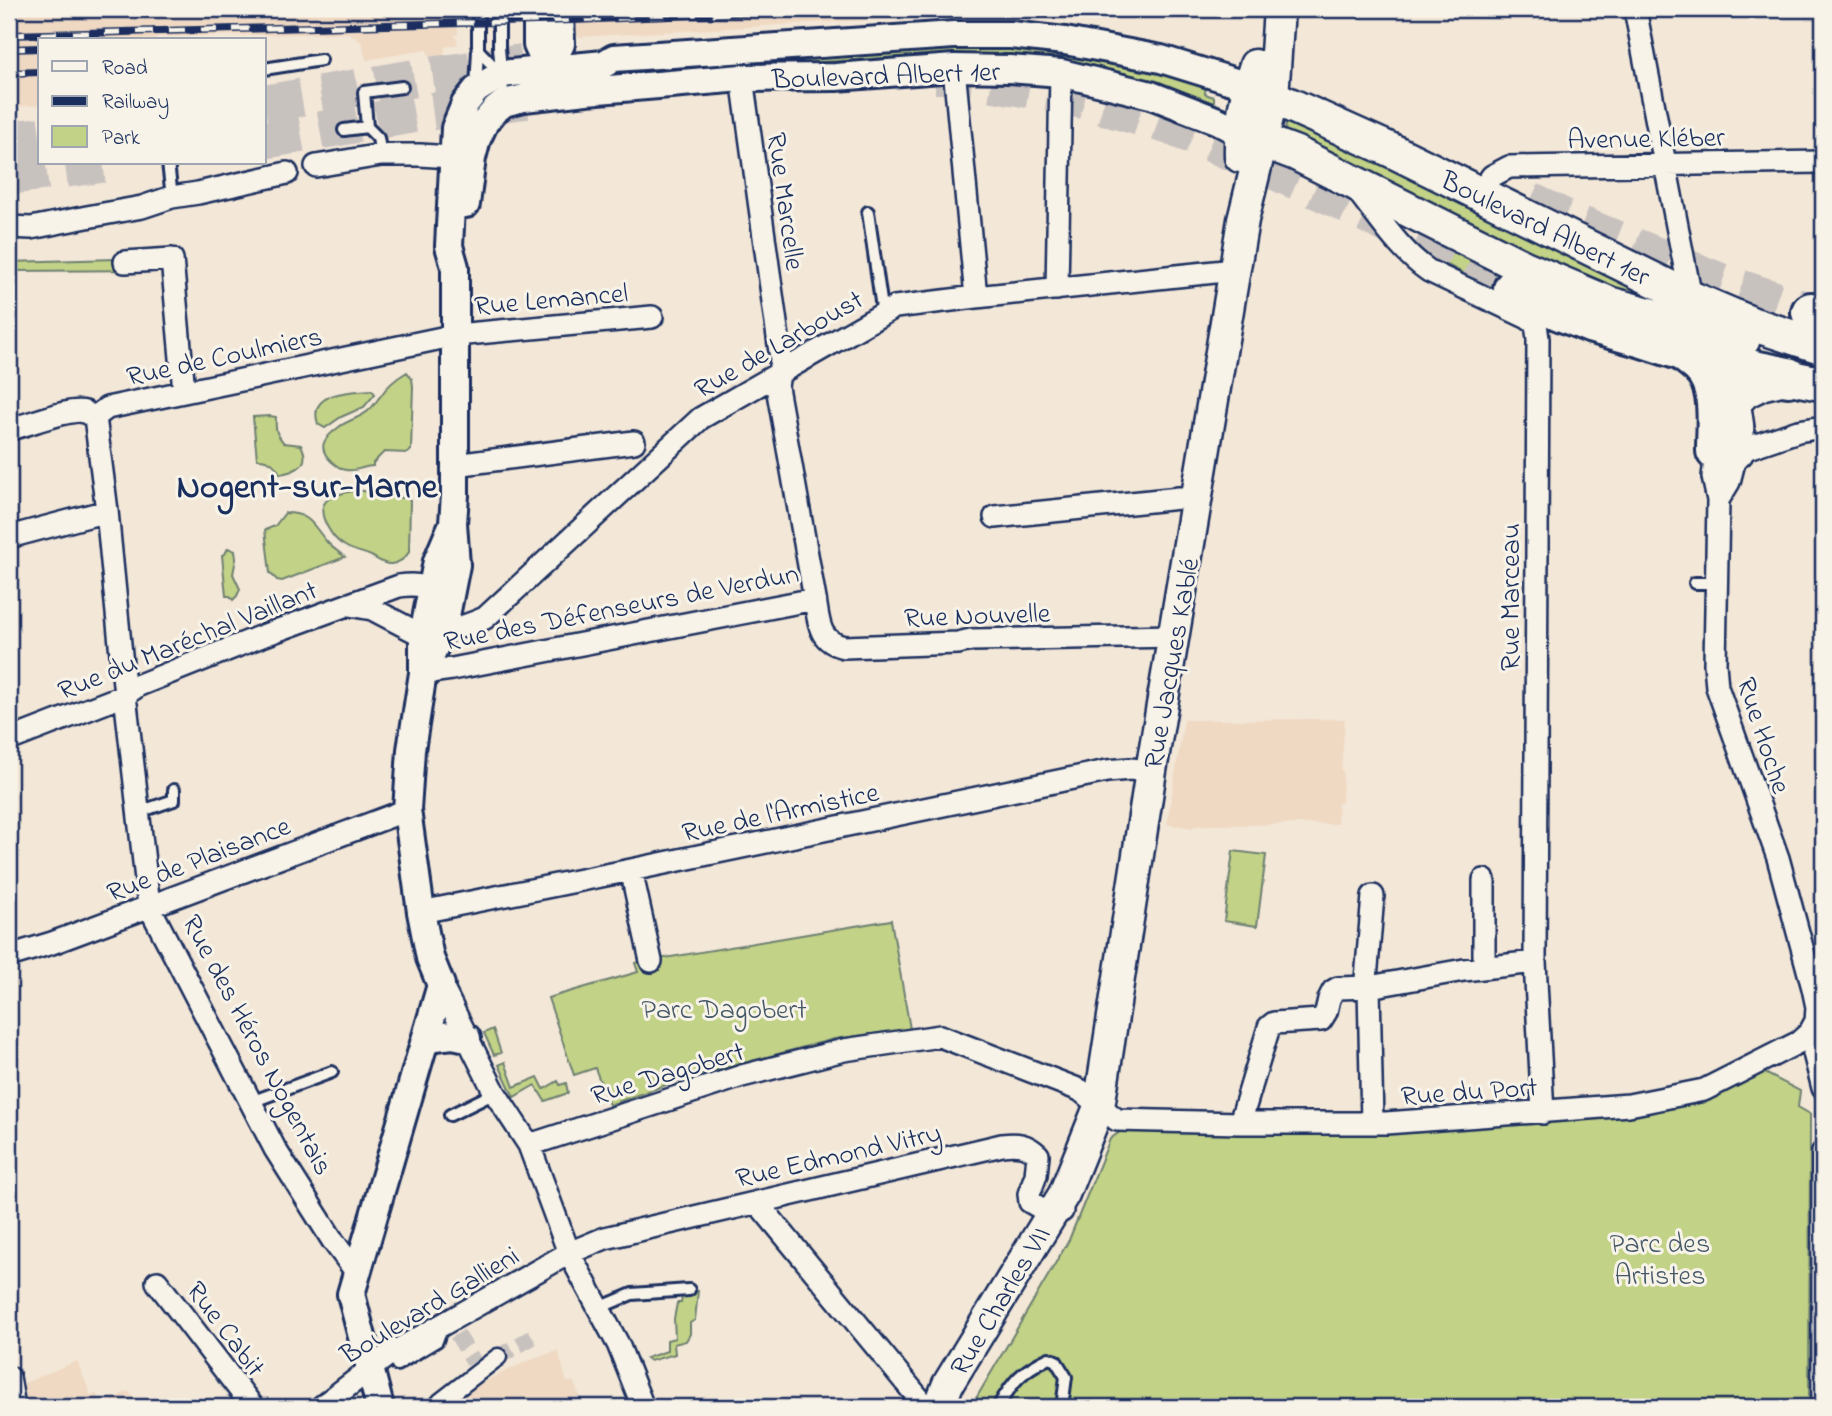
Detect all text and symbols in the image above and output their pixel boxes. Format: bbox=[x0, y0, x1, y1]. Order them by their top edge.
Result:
legend bbox=[38, 38, 266, 164]
street label: Boulevard Albert 1er bbox=[770, 53, 1001, 102]
text: Road bbox=[102, 54, 148, 84]
text: Railway bbox=[102, 88, 169, 120]
street label: Avenue Kléber bbox=[1567, 119, 1726, 162]
text: Park bbox=[102, 124, 141, 154]
street label: Rue Marcelle bbox=[754, 130, 814, 273]
street label: Boulevard Albert 1er bbox=[1432, 161, 1656, 299]
street label: Rue Lemancel bbox=[473, 274, 630, 329]
street label: Rue de Larboust bbox=[688, 281, 872, 411]
street label: Rue de Coulmiers bbox=[123, 318, 326, 399]
district label: Nogent-sur-Marne bbox=[176, 463, 439, 515]
street label: Rue Marceau bbox=[1492, 523, 1533, 671]
street label: Rue des Défenseurs de Verdun bbox=[441, 555, 803, 664]
street label: Rue Jacques Kablé bbox=[1135, 555, 1212, 772]
street label: Rue du Maréchal Vaillant bbox=[52, 571, 324, 713]
street label: Rue Nouvelle bbox=[903, 594, 1051, 641]
street label: Rue Hoche bbox=[1724, 673, 1800, 800]
street label: Rue de l'Armistice bbox=[679, 773, 883, 855]
street label: Rue de Plaisance bbox=[101, 807, 297, 915]
street label: Rue des Héros Nogentais bbox=[170, 908, 342, 1183]
park label: Parc Dagobert bbox=[641, 991, 807, 1032]
street label: Rue Dagobert bbox=[586, 1033, 750, 1118]
street label: Rue du Port bbox=[1400, 1068, 1539, 1119]
street label: Rue Edmond Vitry bbox=[732, 1114, 946, 1201]
street label: Rue Charles VII bbox=[941, 1219, 1063, 1384]
park label: Parc des Artistes bbox=[1610, 1225, 1710, 1298]
street label: Boulevard Gallieni bbox=[333, 1237, 528, 1377]
street label: Rue Cabit bbox=[175, 1274, 274, 1387]

